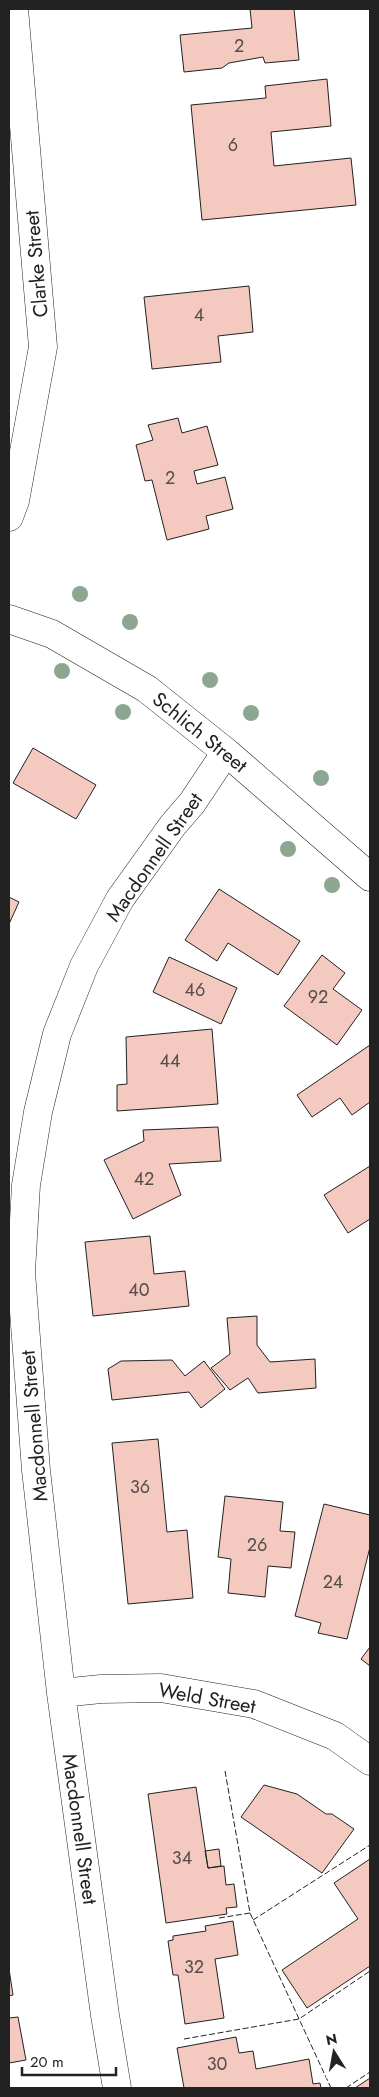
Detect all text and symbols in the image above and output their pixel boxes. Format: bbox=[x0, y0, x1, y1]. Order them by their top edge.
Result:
house number: 2 bbox=[234, 33, 244, 59]
house number: 6 bbox=[228, 132, 238, 158]
street label: Clarke Street bbox=[17, 209, 56, 319]
house number: 4 bbox=[194, 302, 204, 328]
house number: 2 bbox=[165, 465, 175, 491]
street label: Schlich Street bbox=[146, 685, 253, 780]
street label: Macdonnell Street bbox=[99, 787, 210, 928]
house number: 46 bbox=[185, 977, 205, 1003]
house number: 92 bbox=[308, 984, 328, 1010]
house number: 44 bbox=[160, 1048, 181, 1074]
house number: 42 bbox=[134, 1166, 154, 1192]
house number: 40 bbox=[128, 1277, 150, 1303]
street label: Macdonnell Street bbox=[13, 1349, 56, 1503]
house number: 36 bbox=[130, 1474, 150, 1500]
house number: 26 bbox=[247, 1532, 267, 1558]
house number: 24 bbox=[323, 1569, 343, 1595]
street label: Weld Street bbox=[156, 1676, 258, 1721]
street label: Macdonnell Street bbox=[55, 1752, 104, 1907]
house number: 34 bbox=[172, 1845, 192, 1871]
house number: 32 bbox=[184, 1954, 204, 1980]
north arrow bbox=[309, 2027, 359, 2077]
text: N bbox=[324, 2028, 339, 2050]
scale bar bbox=[22, 2044, 116, 2076]
text: 20 m bbox=[30, 2051, 64, 2073]
house number: 30 bbox=[207, 2051, 228, 2077]

